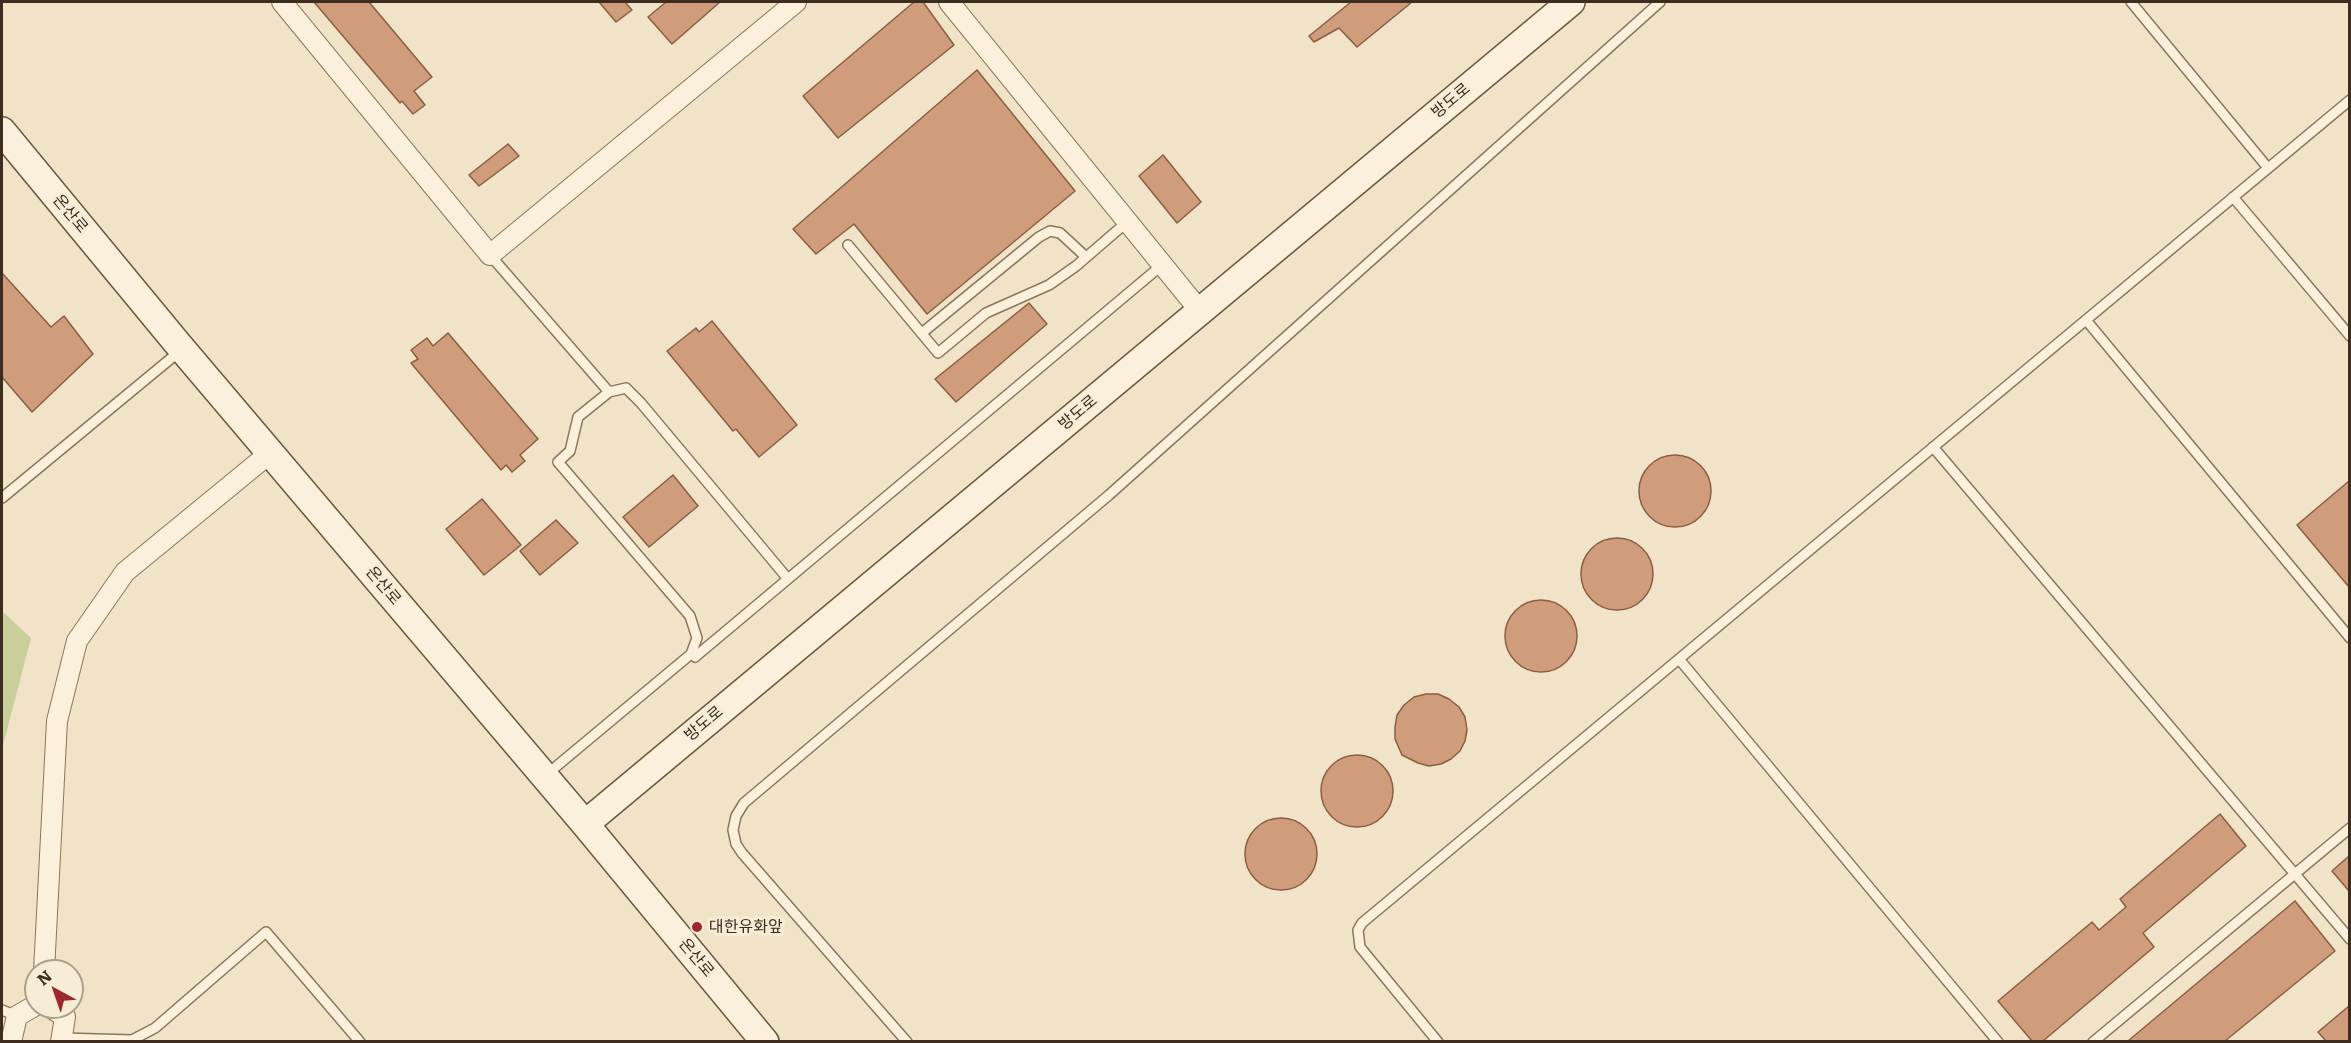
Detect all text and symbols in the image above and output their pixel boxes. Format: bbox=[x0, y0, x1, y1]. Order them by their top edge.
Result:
street label: 방도로 bbox=[1428, 79, 1474, 123]
street label: 온산로 bbox=[48, 191, 92, 237]
street label: 방도로 bbox=[1055, 391, 1101, 435]
street label: 온산로 bbox=[361, 563, 405, 609]
street label: 방도로 bbox=[681, 702, 727, 746]
place label: 대한유화앞 bbox=[709, 917, 783, 937]
marker: 대한유화앞 bbox=[690, 920, 704, 934]
street label: 온산로 bbox=[674, 935, 718, 981]
north arrow bbox=[24, 959, 84, 1019]
text: N bbox=[31, 963, 57, 990]

